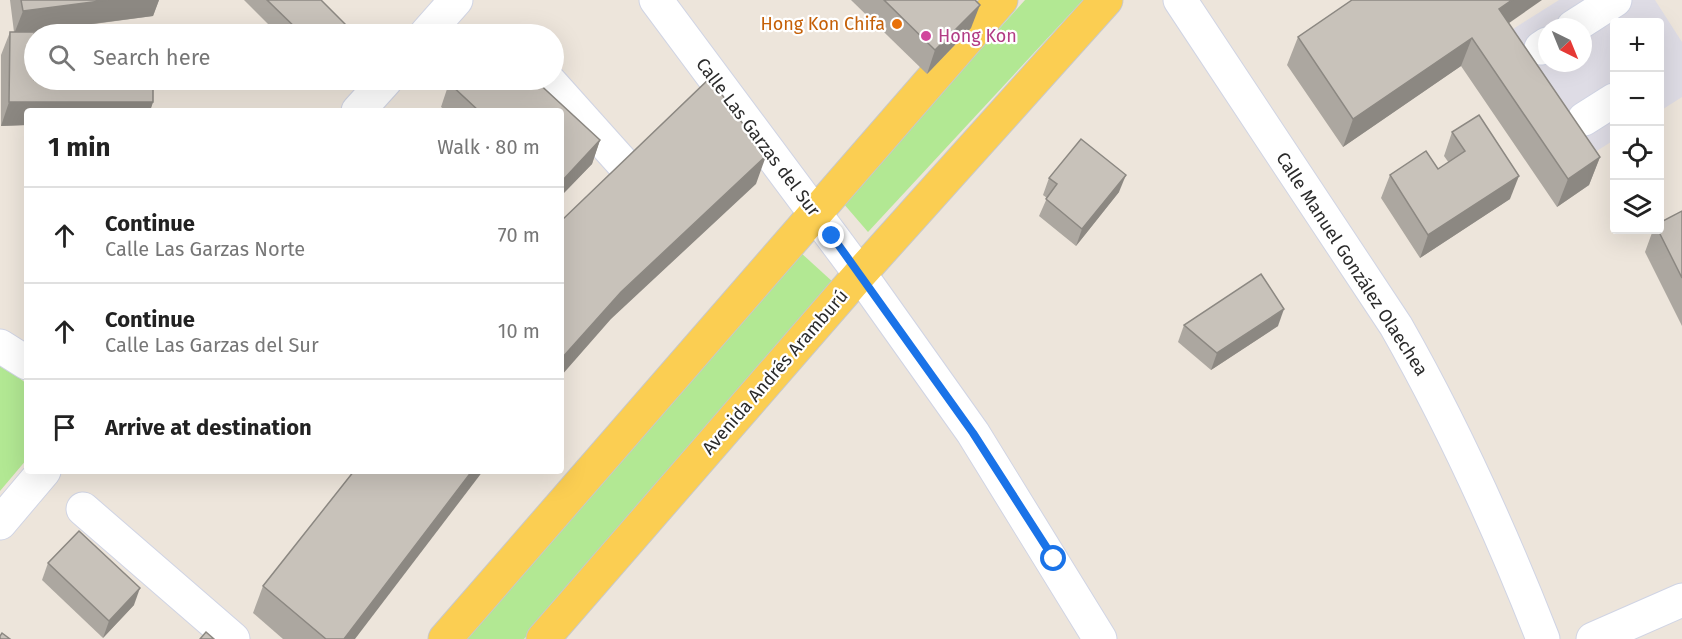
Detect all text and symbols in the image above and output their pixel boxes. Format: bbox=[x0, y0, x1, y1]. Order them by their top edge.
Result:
place label: Hong Kon Chifa bbox=[760, 13, 885, 35]
marker: Hong Kon Chifa bbox=[890, 17, 904, 31]
north arrow bbox=[1538, 18, 1592, 72]
map controls bbox=[1610, 18, 1664, 234]
button: + bbox=[1610, 18, 1664, 72]
search box bbox=[24, 24, 564, 90]
place label: Hong Kon bbox=[938, 25, 1017, 47]
marker: Hong Kon bbox=[919, 29, 933, 43]
icon: search bbox=[45, 41, 78, 74]
text: Search here bbox=[93, 44, 211, 71]
street label: Calle Las Garzas del Sur bbox=[691, 54, 825, 220]
button: − bbox=[1610, 72, 1664, 126]
button: locate bbox=[1610, 126, 1664, 180]
text: 1 min bbox=[48, 132, 111, 163]
text: Walk · 80 m bbox=[437, 135, 540, 159]
street label: Calle Manuel González Olaechea bbox=[1271, 148, 1433, 380]
button: layers bbox=[1610, 180, 1664, 234]
text: Continue bbox=[105, 210, 195, 237]
icon: ahead bbox=[48, 219, 81, 252]
route end bbox=[818, 222, 844, 248]
text: 70 m bbox=[498, 223, 540, 247]
text: Calle Las Garzas Norte bbox=[105, 237, 305, 261]
street label: Avenida Andrés Aramburú bbox=[697, 285, 853, 459]
text: Continue bbox=[105, 306, 195, 333]
icon: ahead bbox=[48, 315, 81, 348]
text: 10 m bbox=[498, 319, 540, 343]
text: Calle Las Garzas del Sur bbox=[105, 333, 319, 357]
icon: arrive bbox=[48, 411, 81, 444]
text: Arrive at destination bbox=[105, 414, 312, 441]
route start bbox=[1040, 545, 1066, 571]

